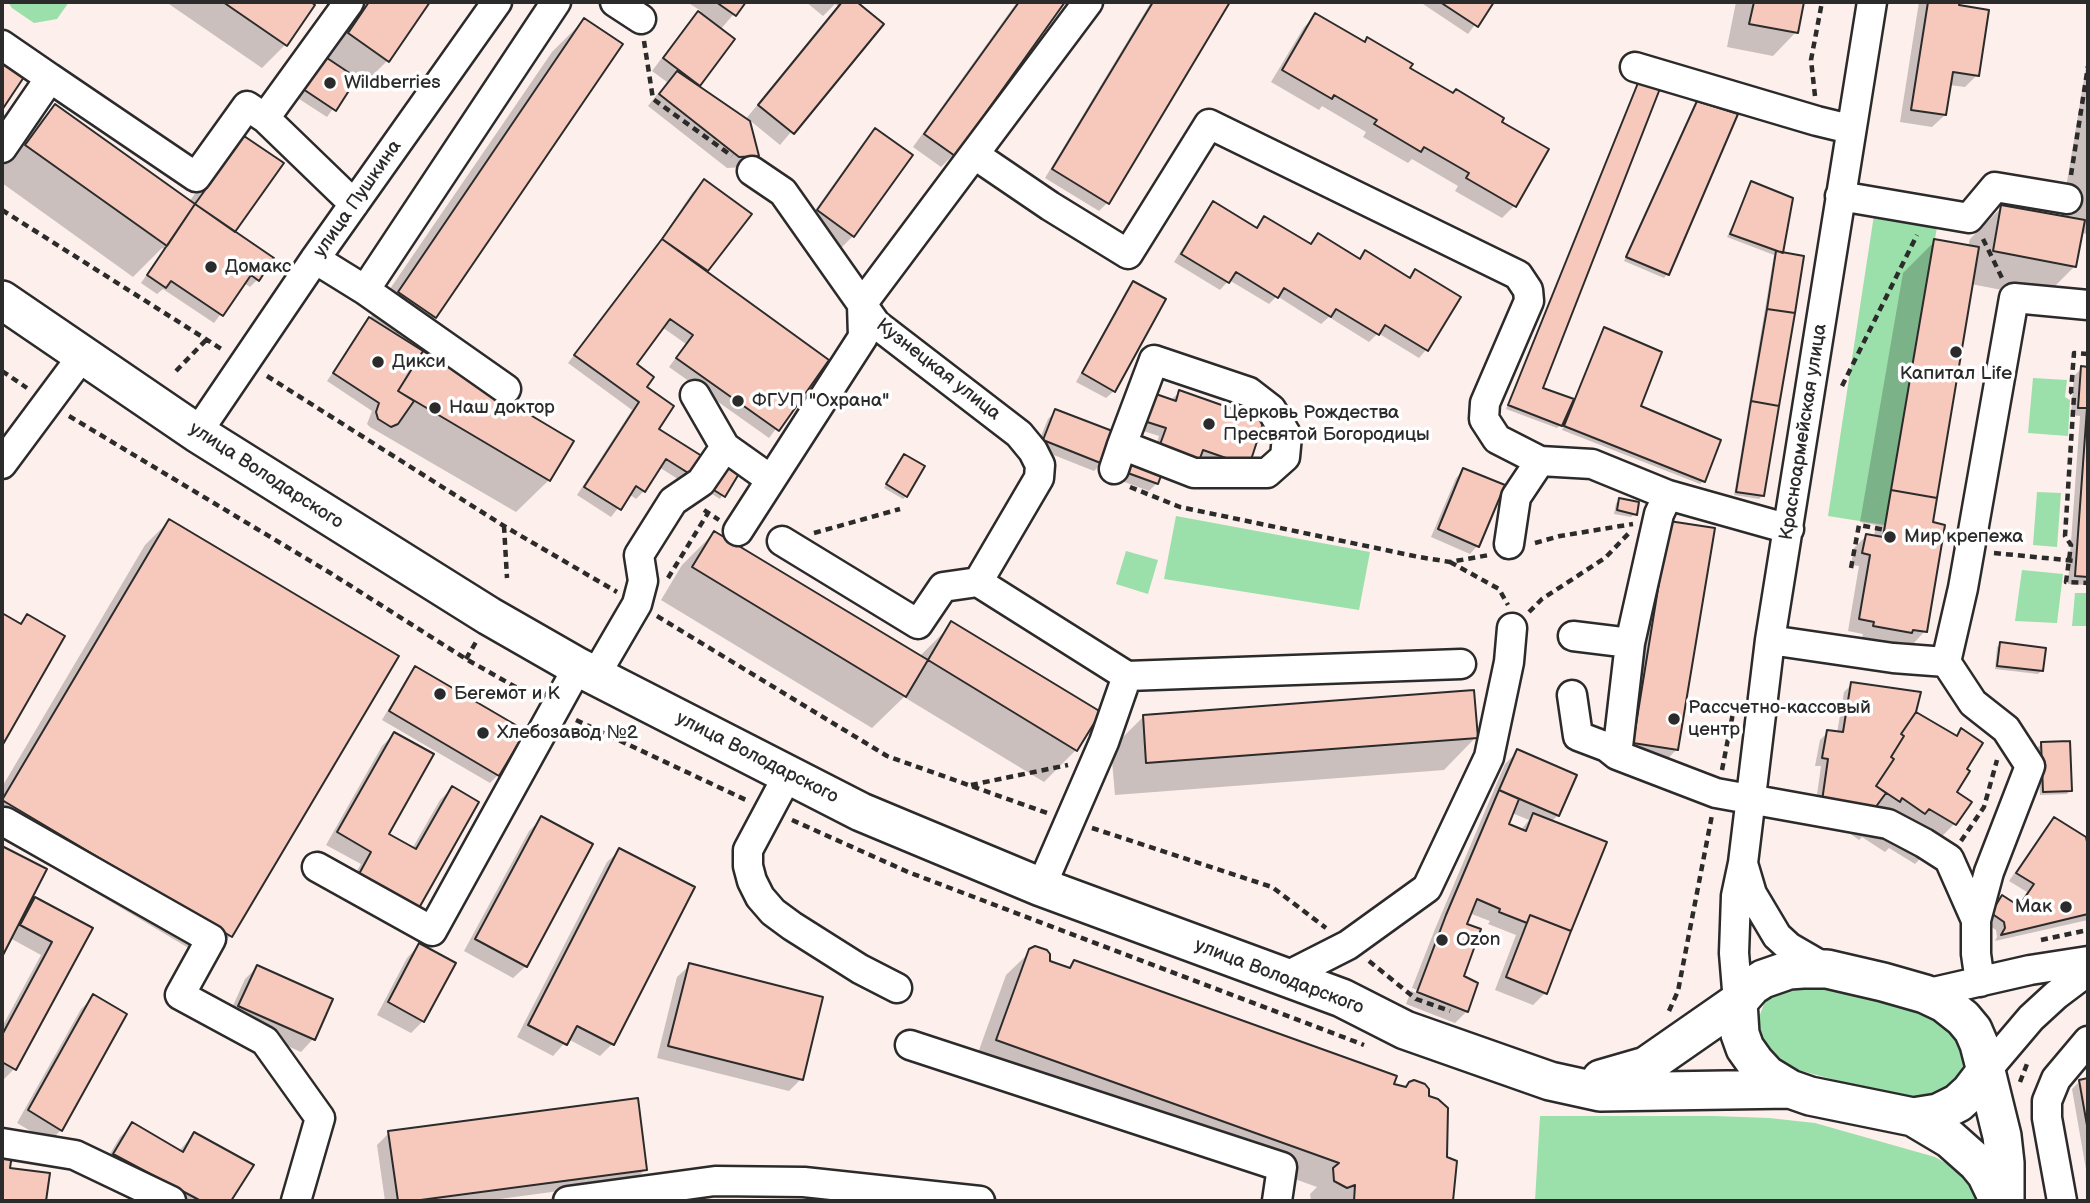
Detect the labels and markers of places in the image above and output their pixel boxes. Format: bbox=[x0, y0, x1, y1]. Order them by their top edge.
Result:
place label: Wildberries bbox=[344, 72, 441, 94]
marker: Wildberries bbox=[322, 75, 338, 91]
place label: Домакс bbox=[225, 256, 291, 278]
marker: Домакс bbox=[203, 259, 219, 275]
marker: Капитал Life bbox=[1948, 344, 1964, 360]
place label: Дикси bbox=[392, 351, 446, 373]
marker: Дикси bbox=[370, 354, 386, 370]
place label: Капитал Life bbox=[1900, 363, 2012, 385]
place label: ФГУП "Охрана" bbox=[752, 390, 889, 412]
marker: ФГУП "Охрана" bbox=[730, 393, 746, 409]
place label: Наш доктор bbox=[449, 397, 555, 419]
marker: Наш доктор bbox=[427, 400, 443, 416]
place label: Церковь Рождества Пресвятой Богородицы bbox=[1223, 402, 1430, 446]
marker: Церковь Рождества Пресвятой Богородицы bbox=[1201, 416, 1217, 432]
place label: Мир крепежа bbox=[1904, 526, 2023, 548]
marker: Мир крепежа bbox=[1882, 529, 1898, 545]
place label: Бегемот и К bbox=[454, 683, 560, 705]
marker: Бегемот и К bbox=[432, 686, 448, 702]
place label: Рассчетно-кассовый центр bbox=[1688, 697, 1871, 741]
marker: Рассчетно-кассовый центр bbox=[1666, 711, 1682, 727]
place label: Хлебозавод №2 bbox=[497, 722, 638, 744]
marker: Хлебозавод №2 bbox=[475, 725, 491, 741]
place label: Мак bbox=[2015, 896, 2052, 918]
marker: Мак bbox=[2058, 899, 2074, 915]
place label: Ozon bbox=[1456, 929, 1501, 951]
marker: Ozon bbox=[1434, 932, 1450, 948]

